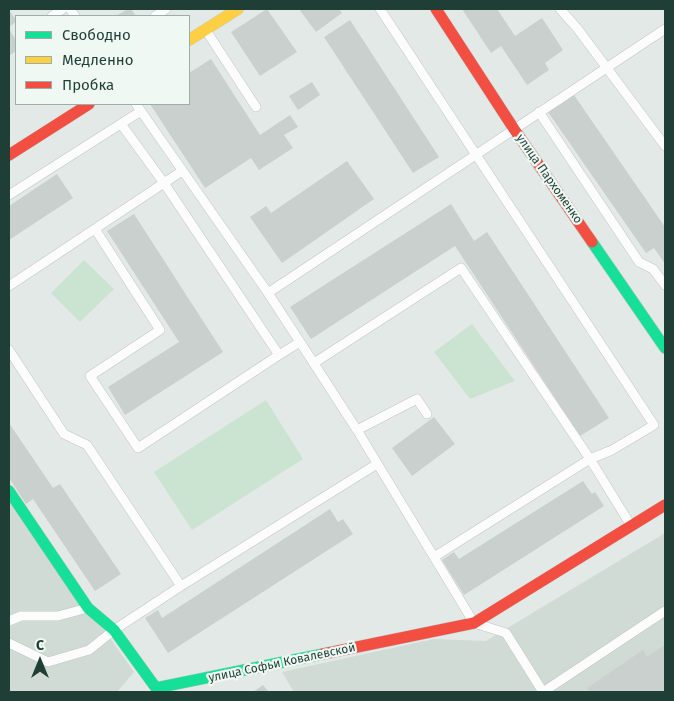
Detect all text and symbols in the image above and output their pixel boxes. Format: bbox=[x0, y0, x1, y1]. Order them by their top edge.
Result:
legend bbox=[15, 15, 190, 105]
text: Свободно bbox=[62, 26, 131, 44]
text: Медленно bbox=[62, 51, 134, 69]
text: Пробка bbox=[62, 76, 114, 94]
street label: улица Пархоменко bbox=[513, 132, 585, 226]
north arrow bbox=[15, 636, 65, 686]
text: С bbox=[36, 637, 44, 654]
street label: улица Софьи Ковалевской bbox=[207, 640, 357, 686]

